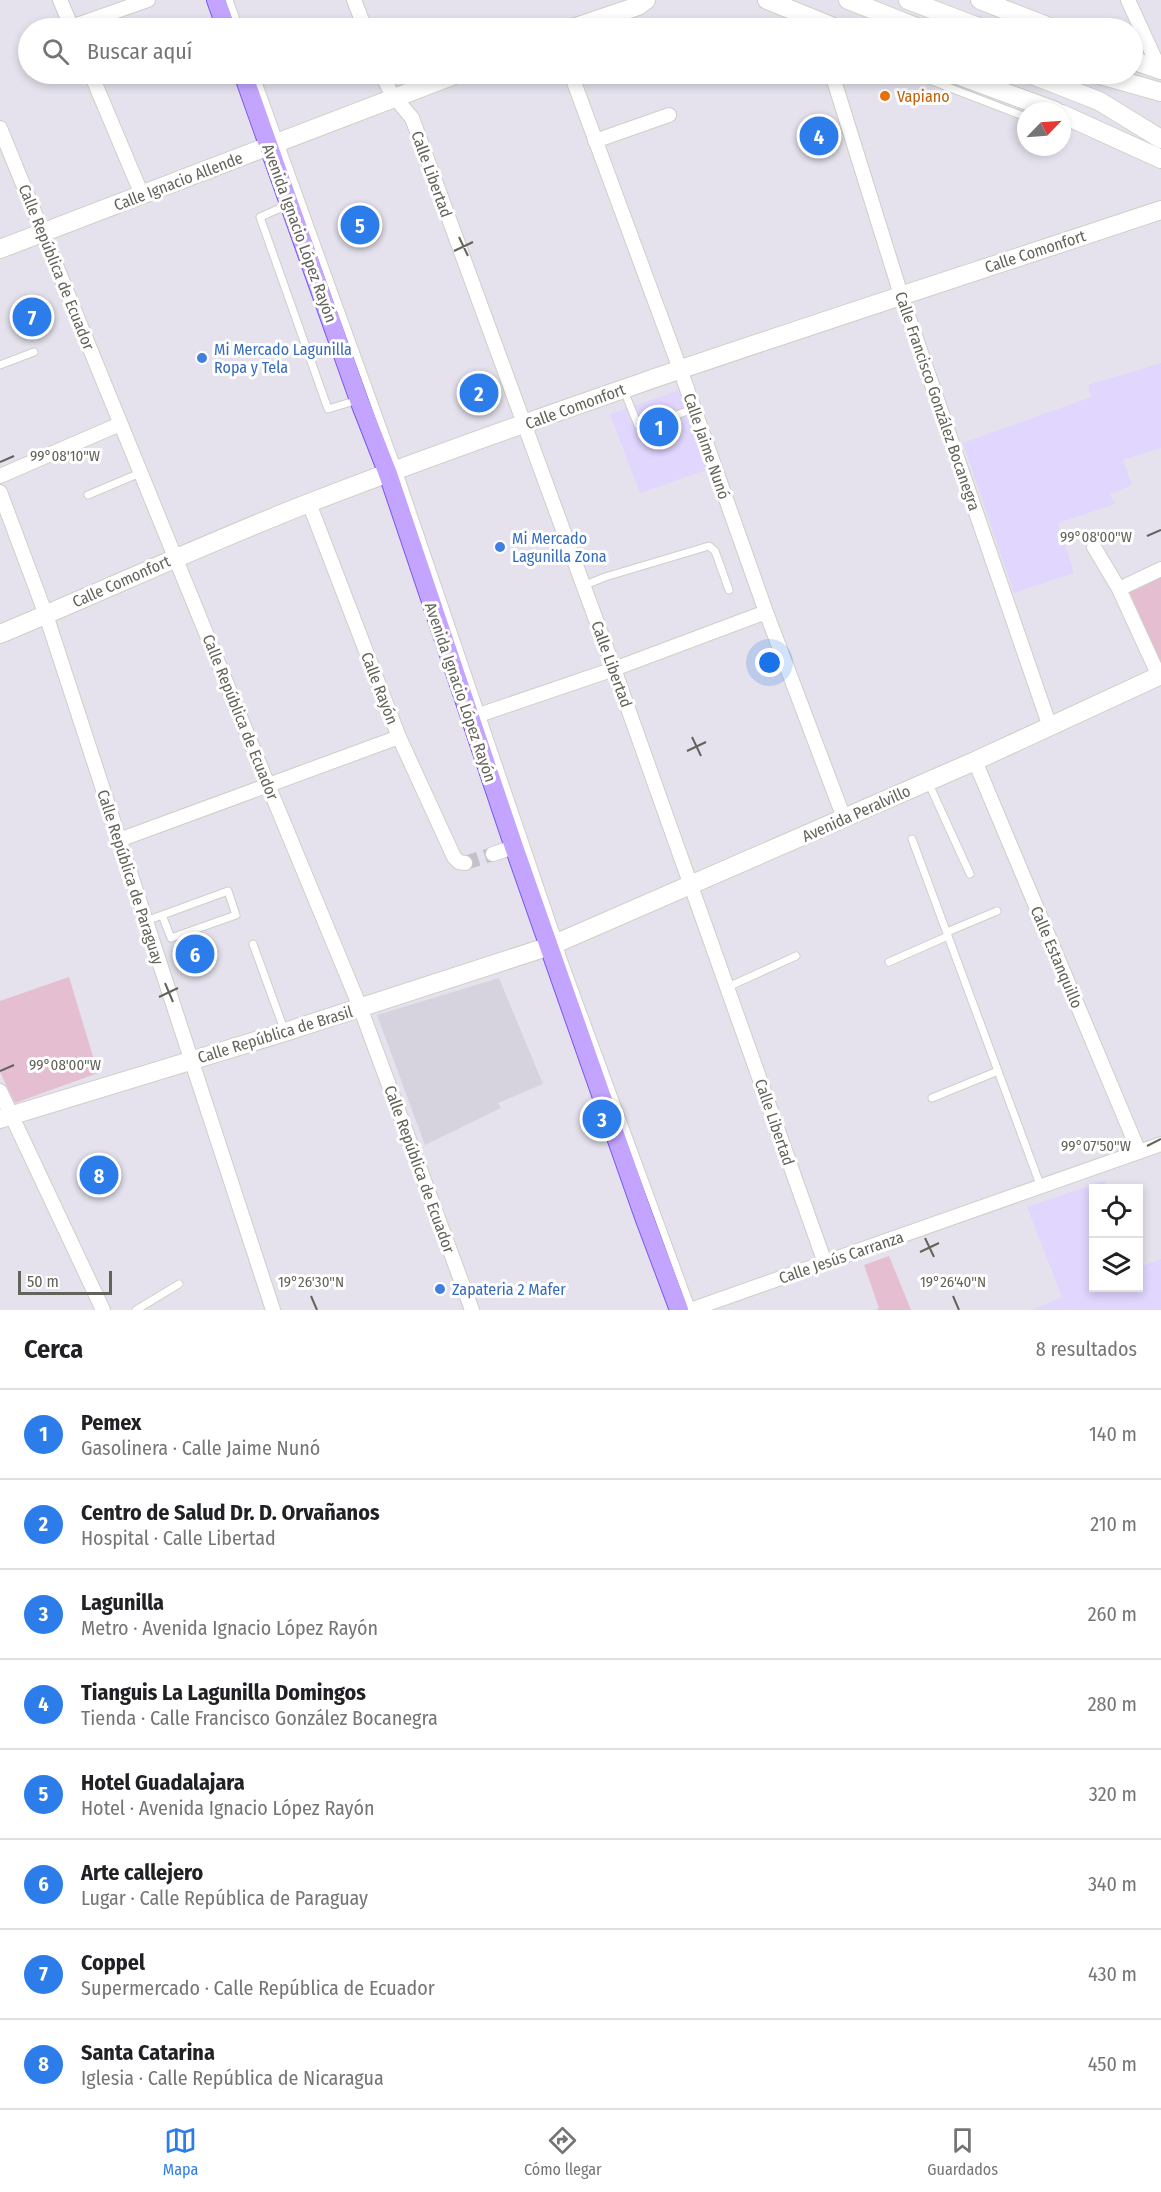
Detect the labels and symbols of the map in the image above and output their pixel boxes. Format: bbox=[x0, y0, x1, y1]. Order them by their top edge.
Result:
place label: Vapiano bbox=[897, 87, 950, 106]
marker: Vapiano bbox=[878, 89, 892, 103]
north arrow bbox=[1017, 102, 1071, 156]
pin: 4 bbox=[800, 114, 838, 158]
street label: Calle Libertad bbox=[407, 128, 456, 220]
street label: Avenida Ignacio López Rayón bbox=[258, 141, 341, 325]
street label: Calle Ignacio Allende bbox=[111, 148, 245, 215]
street label: Calle República de Ecuador bbox=[15, 182, 99, 353]
pin: 5 bbox=[340, 202, 380, 248]
street label: Calle Comonfort bbox=[982, 226, 1089, 277]
street label: Calle Francisco González Bocanegra bbox=[891, 289, 984, 513]
pin: 7 bbox=[12, 294, 51, 340]
place label: Mi Mercado Lagunilla Ropa y Tela bbox=[214, 340, 352, 377]
marker: Mi Mercado Lagunilla Ropa y Tela bbox=[195, 351, 209, 365]
pin: 2 bbox=[460, 370, 498, 416]
street label: Calle Comonfort bbox=[523, 379, 628, 433]
street label: Calle Jaime Nunó bbox=[680, 391, 734, 502]
pin: 1 bbox=[640, 404, 678, 450]
text: 99°08'10"W bbox=[30, 447, 100, 465]
text: 99°08'00"W bbox=[1060, 528, 1132, 546]
place label: Mi Mercado Lagunilla Zona bbox=[512, 529, 607, 566]
marker: Mi Mercado Lagunilla Zona bbox=[493, 540, 507, 554]
street label: Calle Comonfort bbox=[69, 551, 174, 611]
street label: Avenida Ignacio López Rayón bbox=[421, 600, 500, 784]
street label: Calle Libertad bbox=[587, 618, 636, 710]
street label: Calle República de Ecuador bbox=[199, 632, 283, 803]
your location bbox=[755, 648, 784, 677]
street label: Calle Rayón bbox=[357, 649, 402, 727]
street label: Avenida Peralvillo bbox=[799, 781, 913, 846]
street label: Calle República de Paraguay bbox=[93, 787, 168, 968]
street label: Calle Estanquillo bbox=[1026, 903, 1087, 1011]
pin: 6 bbox=[176, 932, 214, 976]
street label: Calle República de Brasil bbox=[195, 1002, 355, 1067]
text: 99°08'00"W bbox=[29, 1056, 101, 1074]
street label: Calle Libertad bbox=[751, 1076, 798, 1168]
street label: Calle República de Ecuador bbox=[380, 1083, 459, 1256]
pin: 3 bbox=[582, 1096, 622, 1142]
text: 99°07'50"W bbox=[1061, 1137, 1131, 1155]
pin: 8 bbox=[80, 1152, 118, 1198]
street label: Calle Jesús Carranza bbox=[776, 1227, 906, 1288]
scale bar bbox=[18, 1268, 112, 1296]
text: 19°26'30"N bbox=[278, 1273, 344, 1291]
text: 19°26'40"N bbox=[920, 1273, 986, 1291]
place label: Zapateria 2 Mafer bbox=[452, 1280, 566, 1299]
marker: Zapateria 2 Mafer bbox=[433, 1282, 447, 1296]

